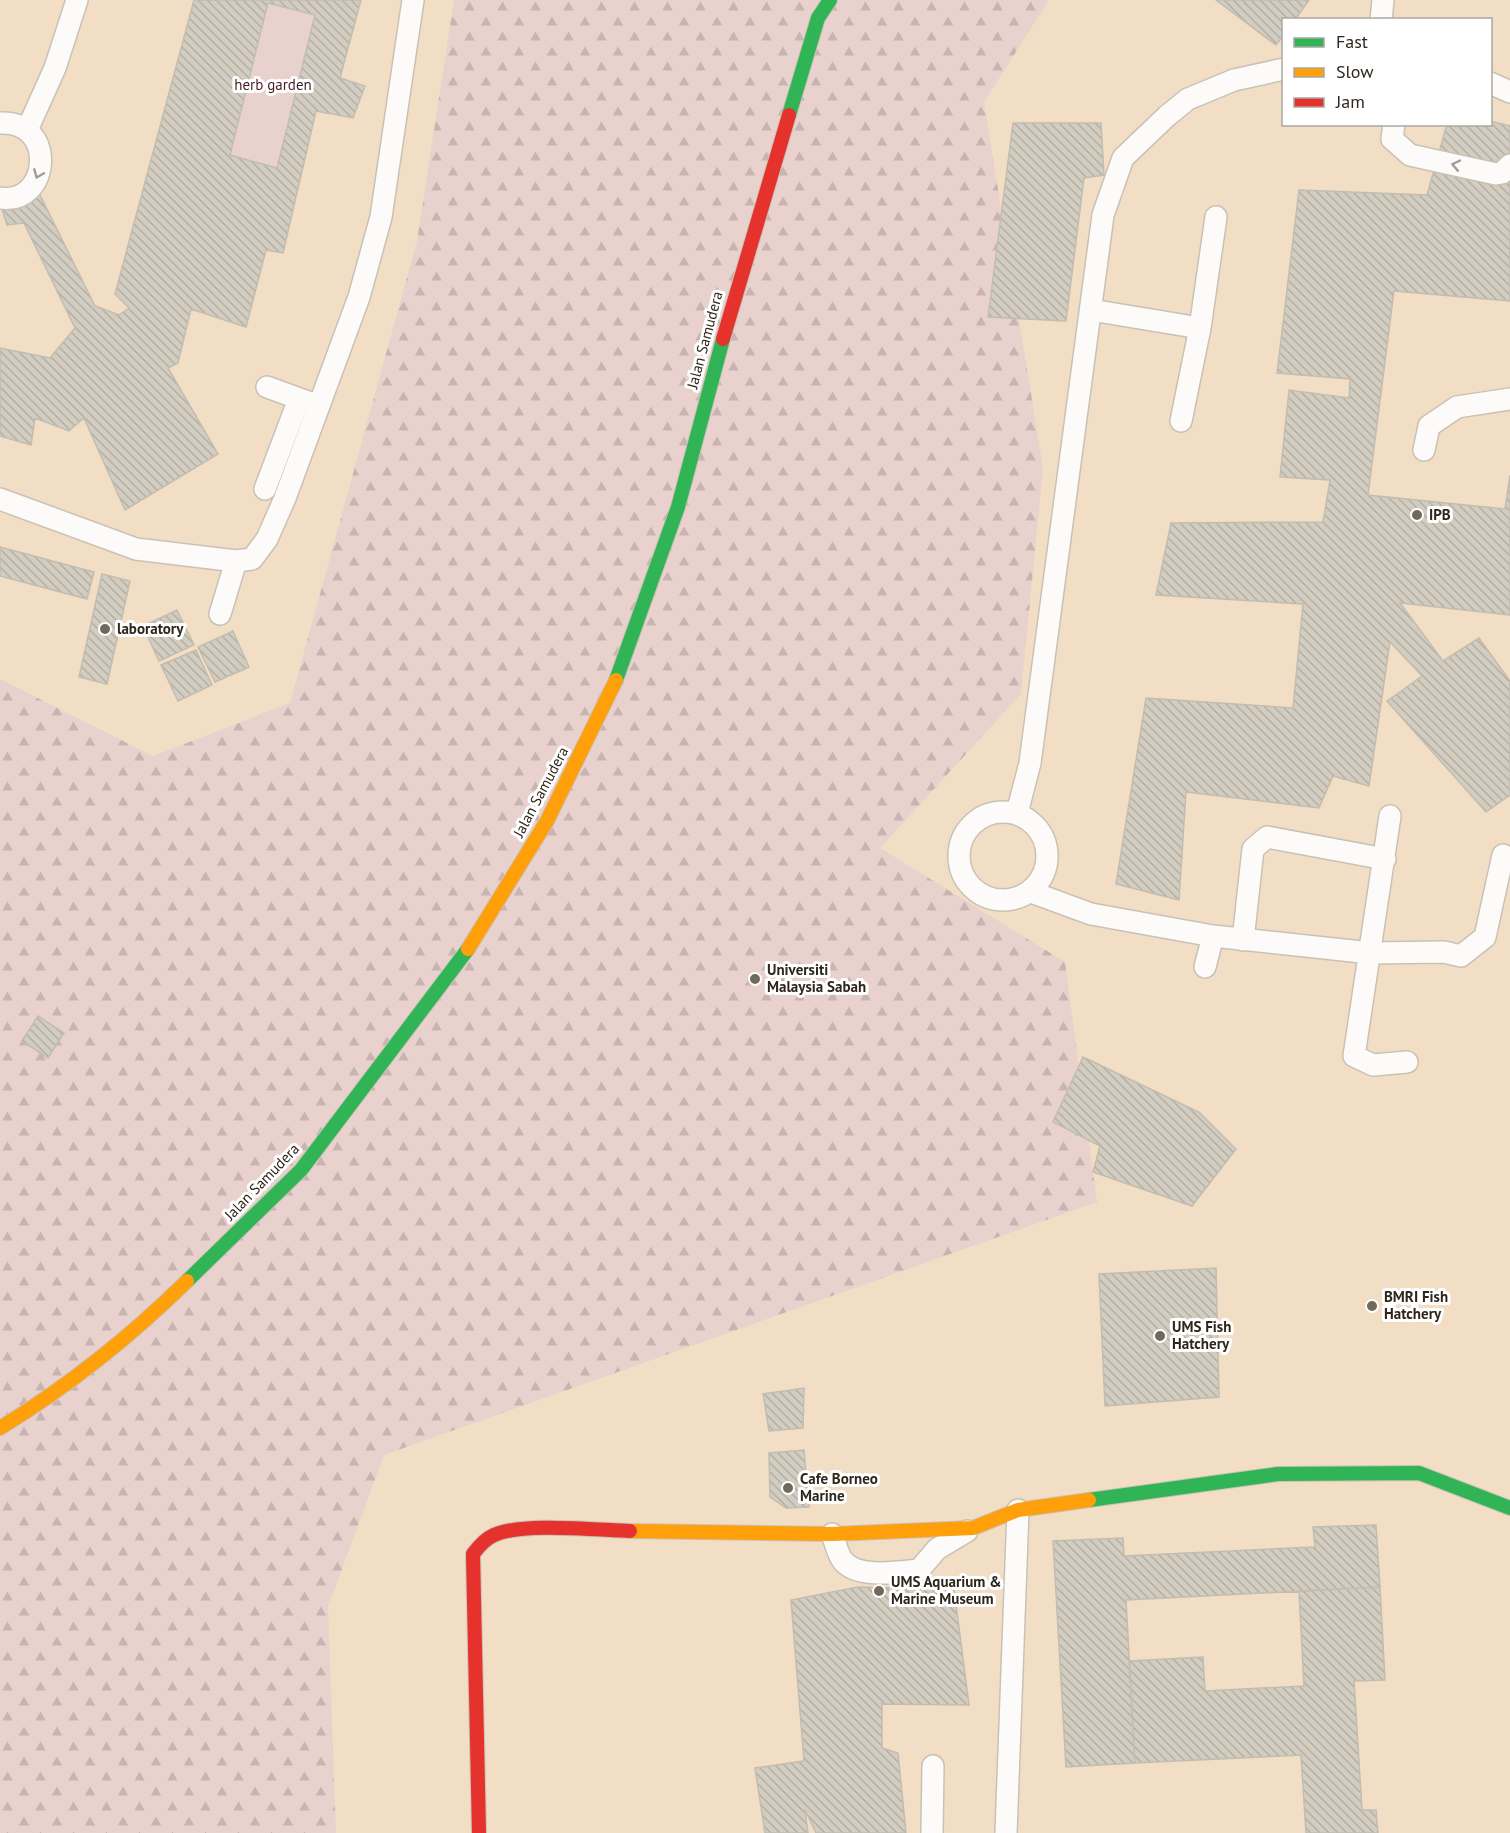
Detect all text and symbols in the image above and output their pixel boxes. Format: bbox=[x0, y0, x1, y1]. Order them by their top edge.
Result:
legend bbox=[1282, 18, 1492, 126]
text: Fast bbox=[1336, 30, 1368, 53]
text: Slow bbox=[1336, 60, 1374, 83]
park label: herb garden bbox=[234, 75, 312, 94]
text: Jam bbox=[1335, 90, 1365, 113]
one-way arrow bbox=[1451, 160, 1461, 173]
one-way arrow bbox=[32, 168, 45, 178]
street label: Jalan Samudera bbox=[682, 289, 727, 391]
place label: IPB bbox=[1429, 505, 1451, 524]
marker: IPB bbox=[1410, 508, 1424, 522]
place label: laboratory bbox=[117, 619, 184, 638]
marker: laboratory bbox=[98, 622, 112, 636]
street label: Jalan Samudera bbox=[508, 743, 572, 841]
place label: Universiti Malaysia Sabah bbox=[767, 960, 866, 996]
marker: Universiti Malaysia Sabah bbox=[748, 972, 762, 986]
street label: Jalan Samudera bbox=[219, 1139, 303, 1225]
place label: BMRI Fish Hatchery bbox=[1384, 1287, 1448, 1323]
marker: BMRI Fish Hatchery bbox=[1365, 1299, 1379, 1313]
place label: UMS Fish Hatchery bbox=[1172, 1317, 1231, 1353]
marker: UMS Fish Hatchery bbox=[1153, 1329, 1167, 1343]
place label: Cafe Borneo Marine bbox=[800, 1469, 878, 1505]
marker: Cafe Borneo Marine bbox=[781, 1481, 795, 1495]
place label: UMS Aquarium & Marine Museum bbox=[891, 1572, 1001, 1608]
marker: UMS Aquarium & Marine Museum bbox=[872, 1584, 886, 1598]

